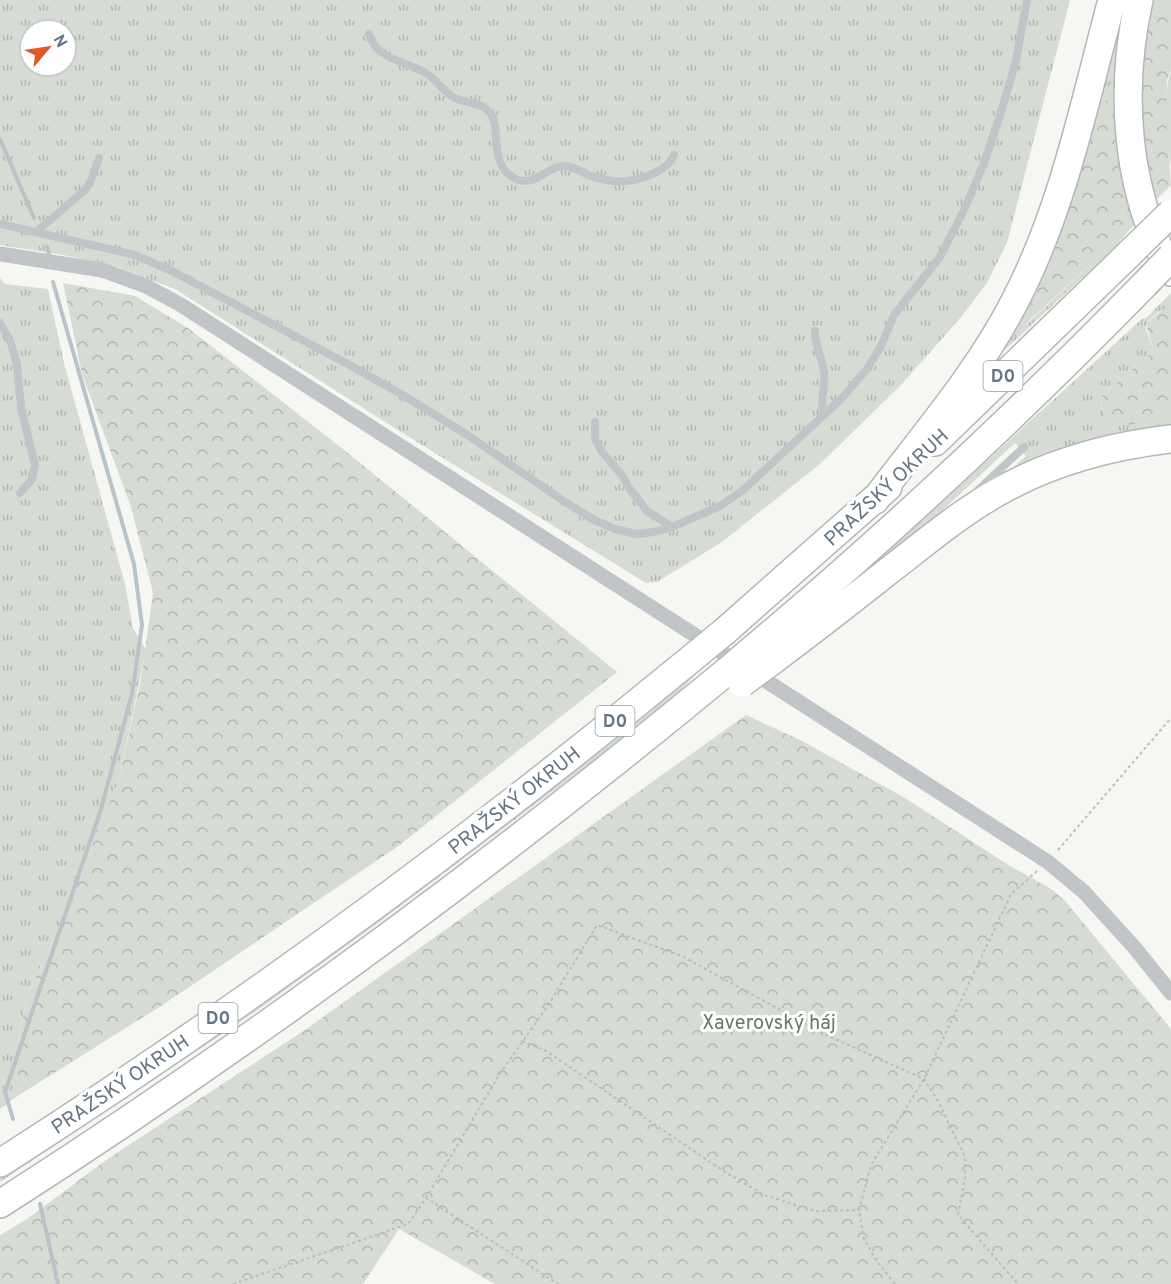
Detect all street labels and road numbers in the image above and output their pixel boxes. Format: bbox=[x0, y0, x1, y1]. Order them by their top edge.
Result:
road number: D0 bbox=[984, 361, 1022, 391]
street label: PRAŽSKÝ OKRUH bbox=[818, 423, 955, 553]
road number: D0 bbox=[596, 706, 634, 736]
street label: PRAŽSKÝ OKRUH bbox=[442, 740, 587, 861]
road number: D0 bbox=[198, 1003, 238, 1033]
street label: PRAŽSKÝ OKRUH bbox=[46, 1028, 195, 1142]

